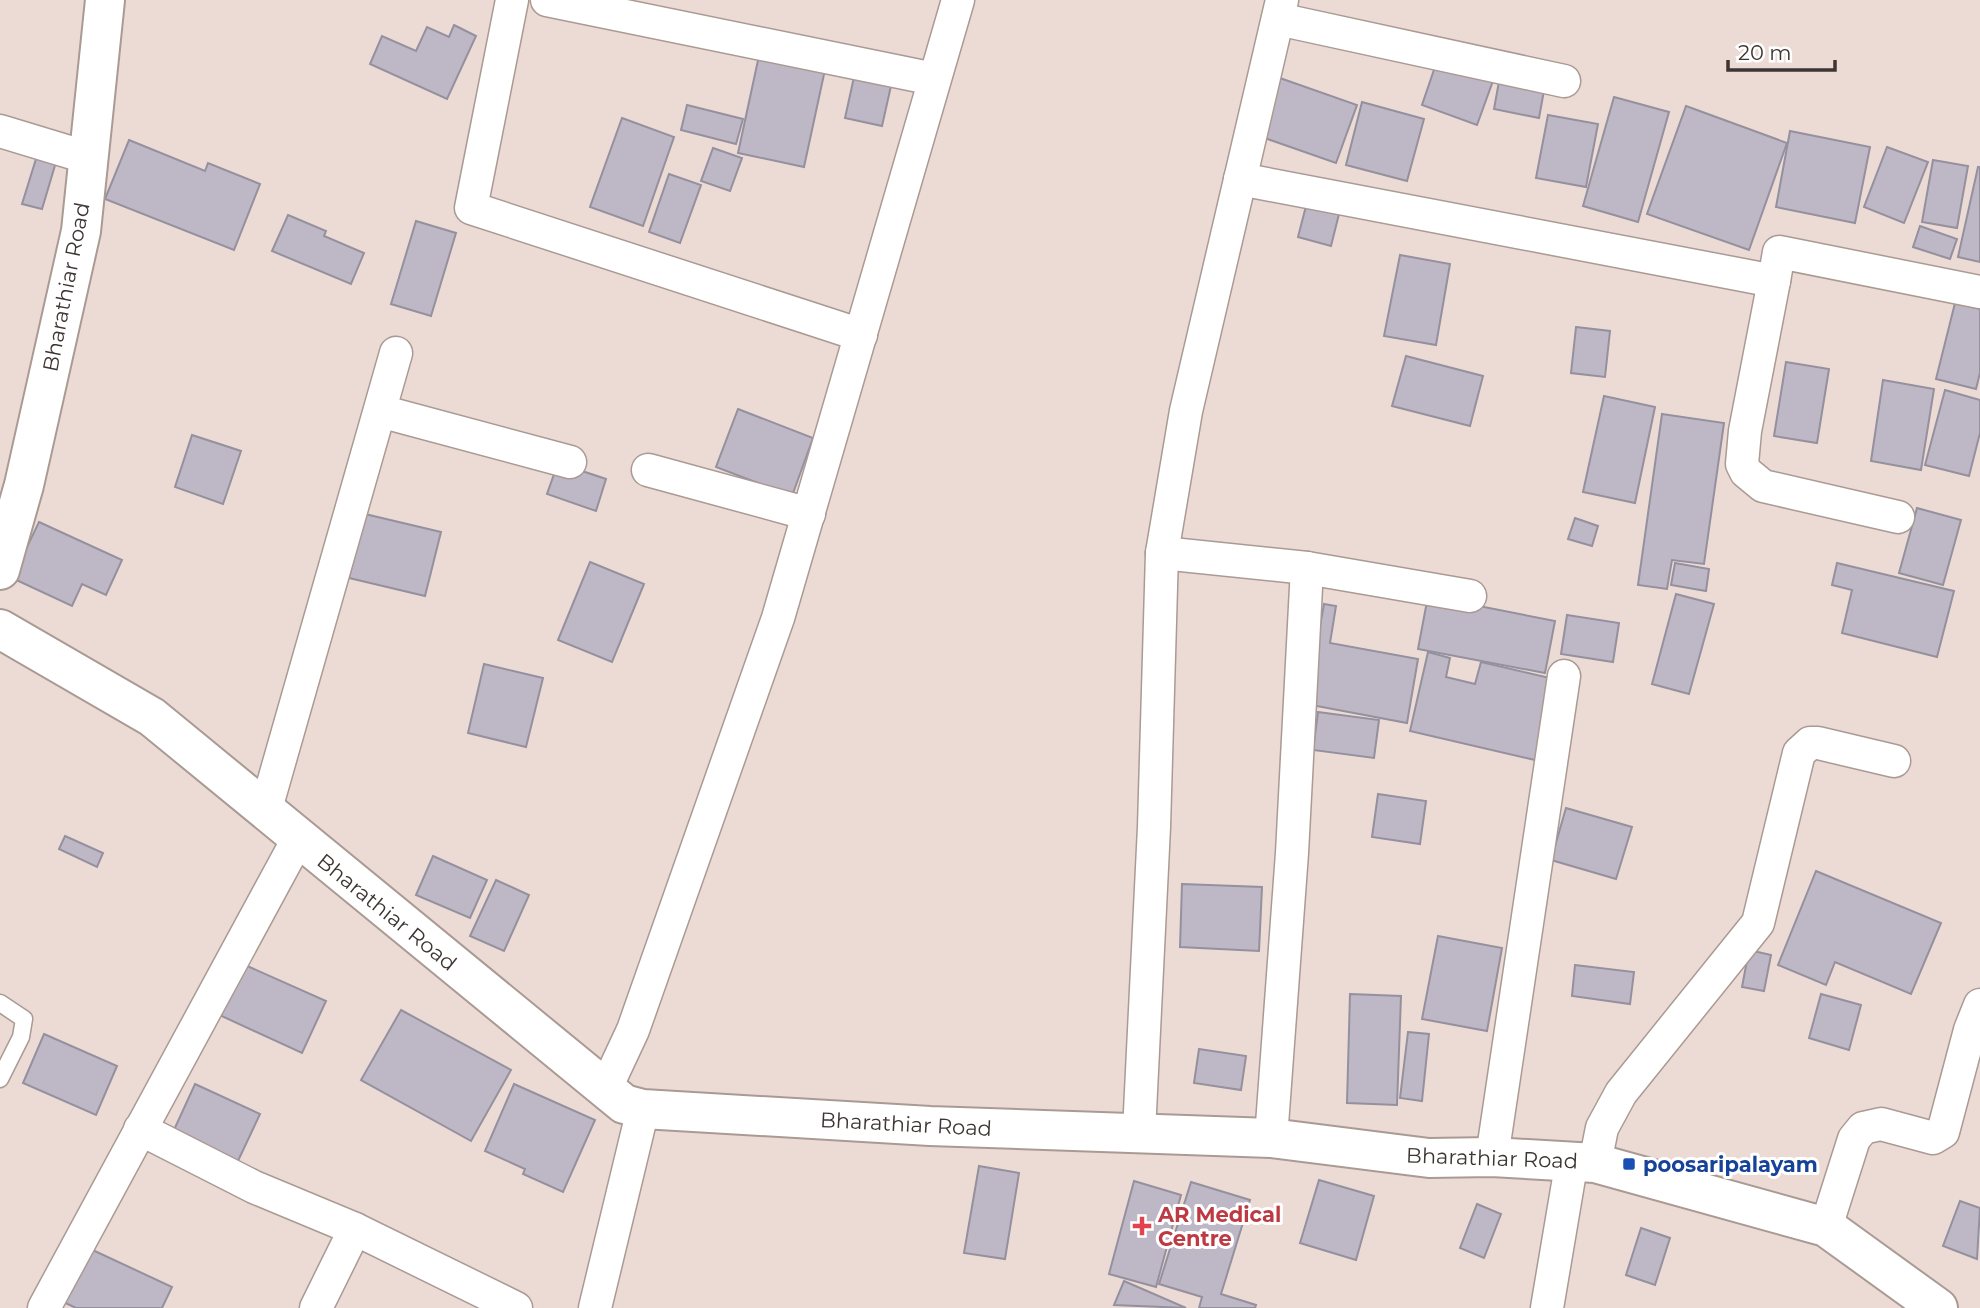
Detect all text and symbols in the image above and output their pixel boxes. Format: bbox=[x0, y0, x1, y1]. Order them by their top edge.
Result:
scale bar bbox=[1728, 28, 1835, 72]
text: 20 m bbox=[1738, 40, 1792, 65]
street label: Bharathiar Road bbox=[37, 200, 95, 374]
street label: Bharathiar Road bbox=[312, 848, 462, 976]
street label: Bharathiar Road bbox=[819, 1107, 993, 1141]
street label: Bharathiar Road bbox=[1406, 1143, 1578, 1173]
place label: poosaripalayam bbox=[1643, 1152, 1818, 1177]
marker: poosaripalayam bbox=[1621, 1156, 1637, 1172]
place label: AR Medical Centre bbox=[1157, 1202, 1281, 1251]
marker: AR Medical Centre bbox=[1132, 1216, 1152, 1236]

